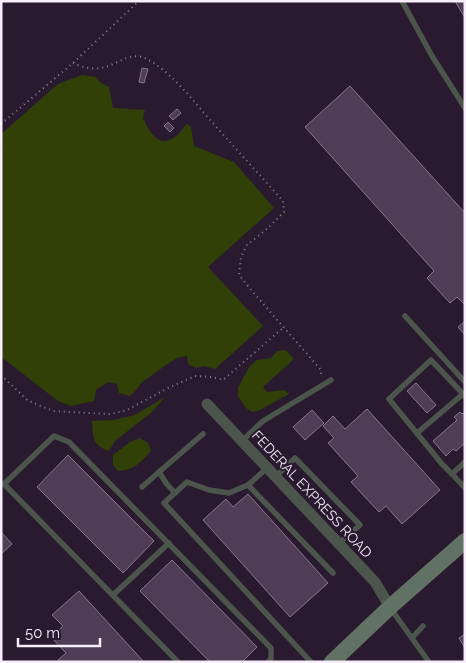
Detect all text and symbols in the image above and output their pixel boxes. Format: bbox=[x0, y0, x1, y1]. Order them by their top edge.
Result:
street label: FEDERAL EXPRESS ROAD bbox=[249, 427, 375, 561]
scale bar bbox=[18, 616, 100, 648]
text: 50 m bbox=[25, 624, 60, 642]

